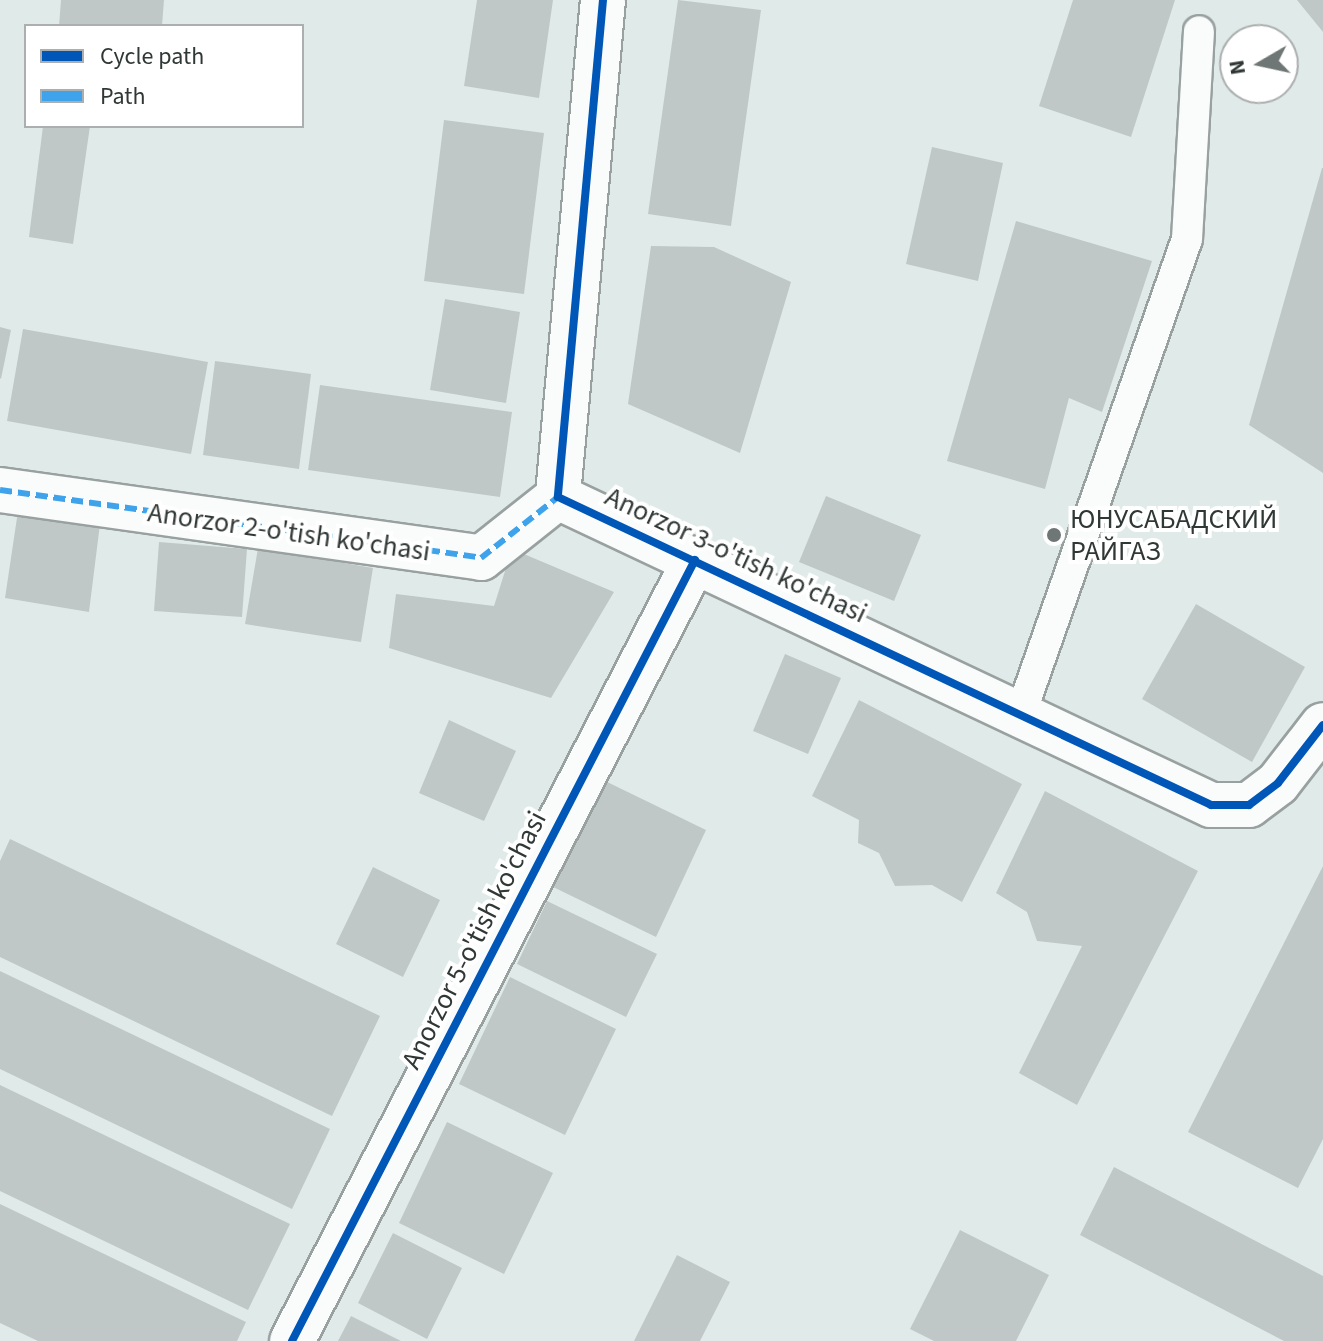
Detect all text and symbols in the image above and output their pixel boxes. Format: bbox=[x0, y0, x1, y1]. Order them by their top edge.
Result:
legend bbox=[24, 24, 304, 128]
north arrow bbox=[1219, 24, 1299, 104]
text: Cycle path bbox=[100, 39, 204, 74]
text: N bbox=[1220, 58, 1254, 77]
text: Path bbox=[100, 79, 146, 114]
street label: Anorzor 3-o'tish ko'chasi bbox=[600, 480, 872, 630]
street label: Anorzor 2-o'tish ko'chasi bbox=[146, 496, 432, 568]
place label: ЮНУСАБАДСКИЙ РАЙГАЗ bbox=[1070, 502, 1277, 568]
marker: ЮНУСАБАДСКИЙ РАЙГАЗ bbox=[1045, 526, 1063, 544]
street label: Anorzor 5-o'tish ko'chasi bbox=[394, 805, 554, 1075]

